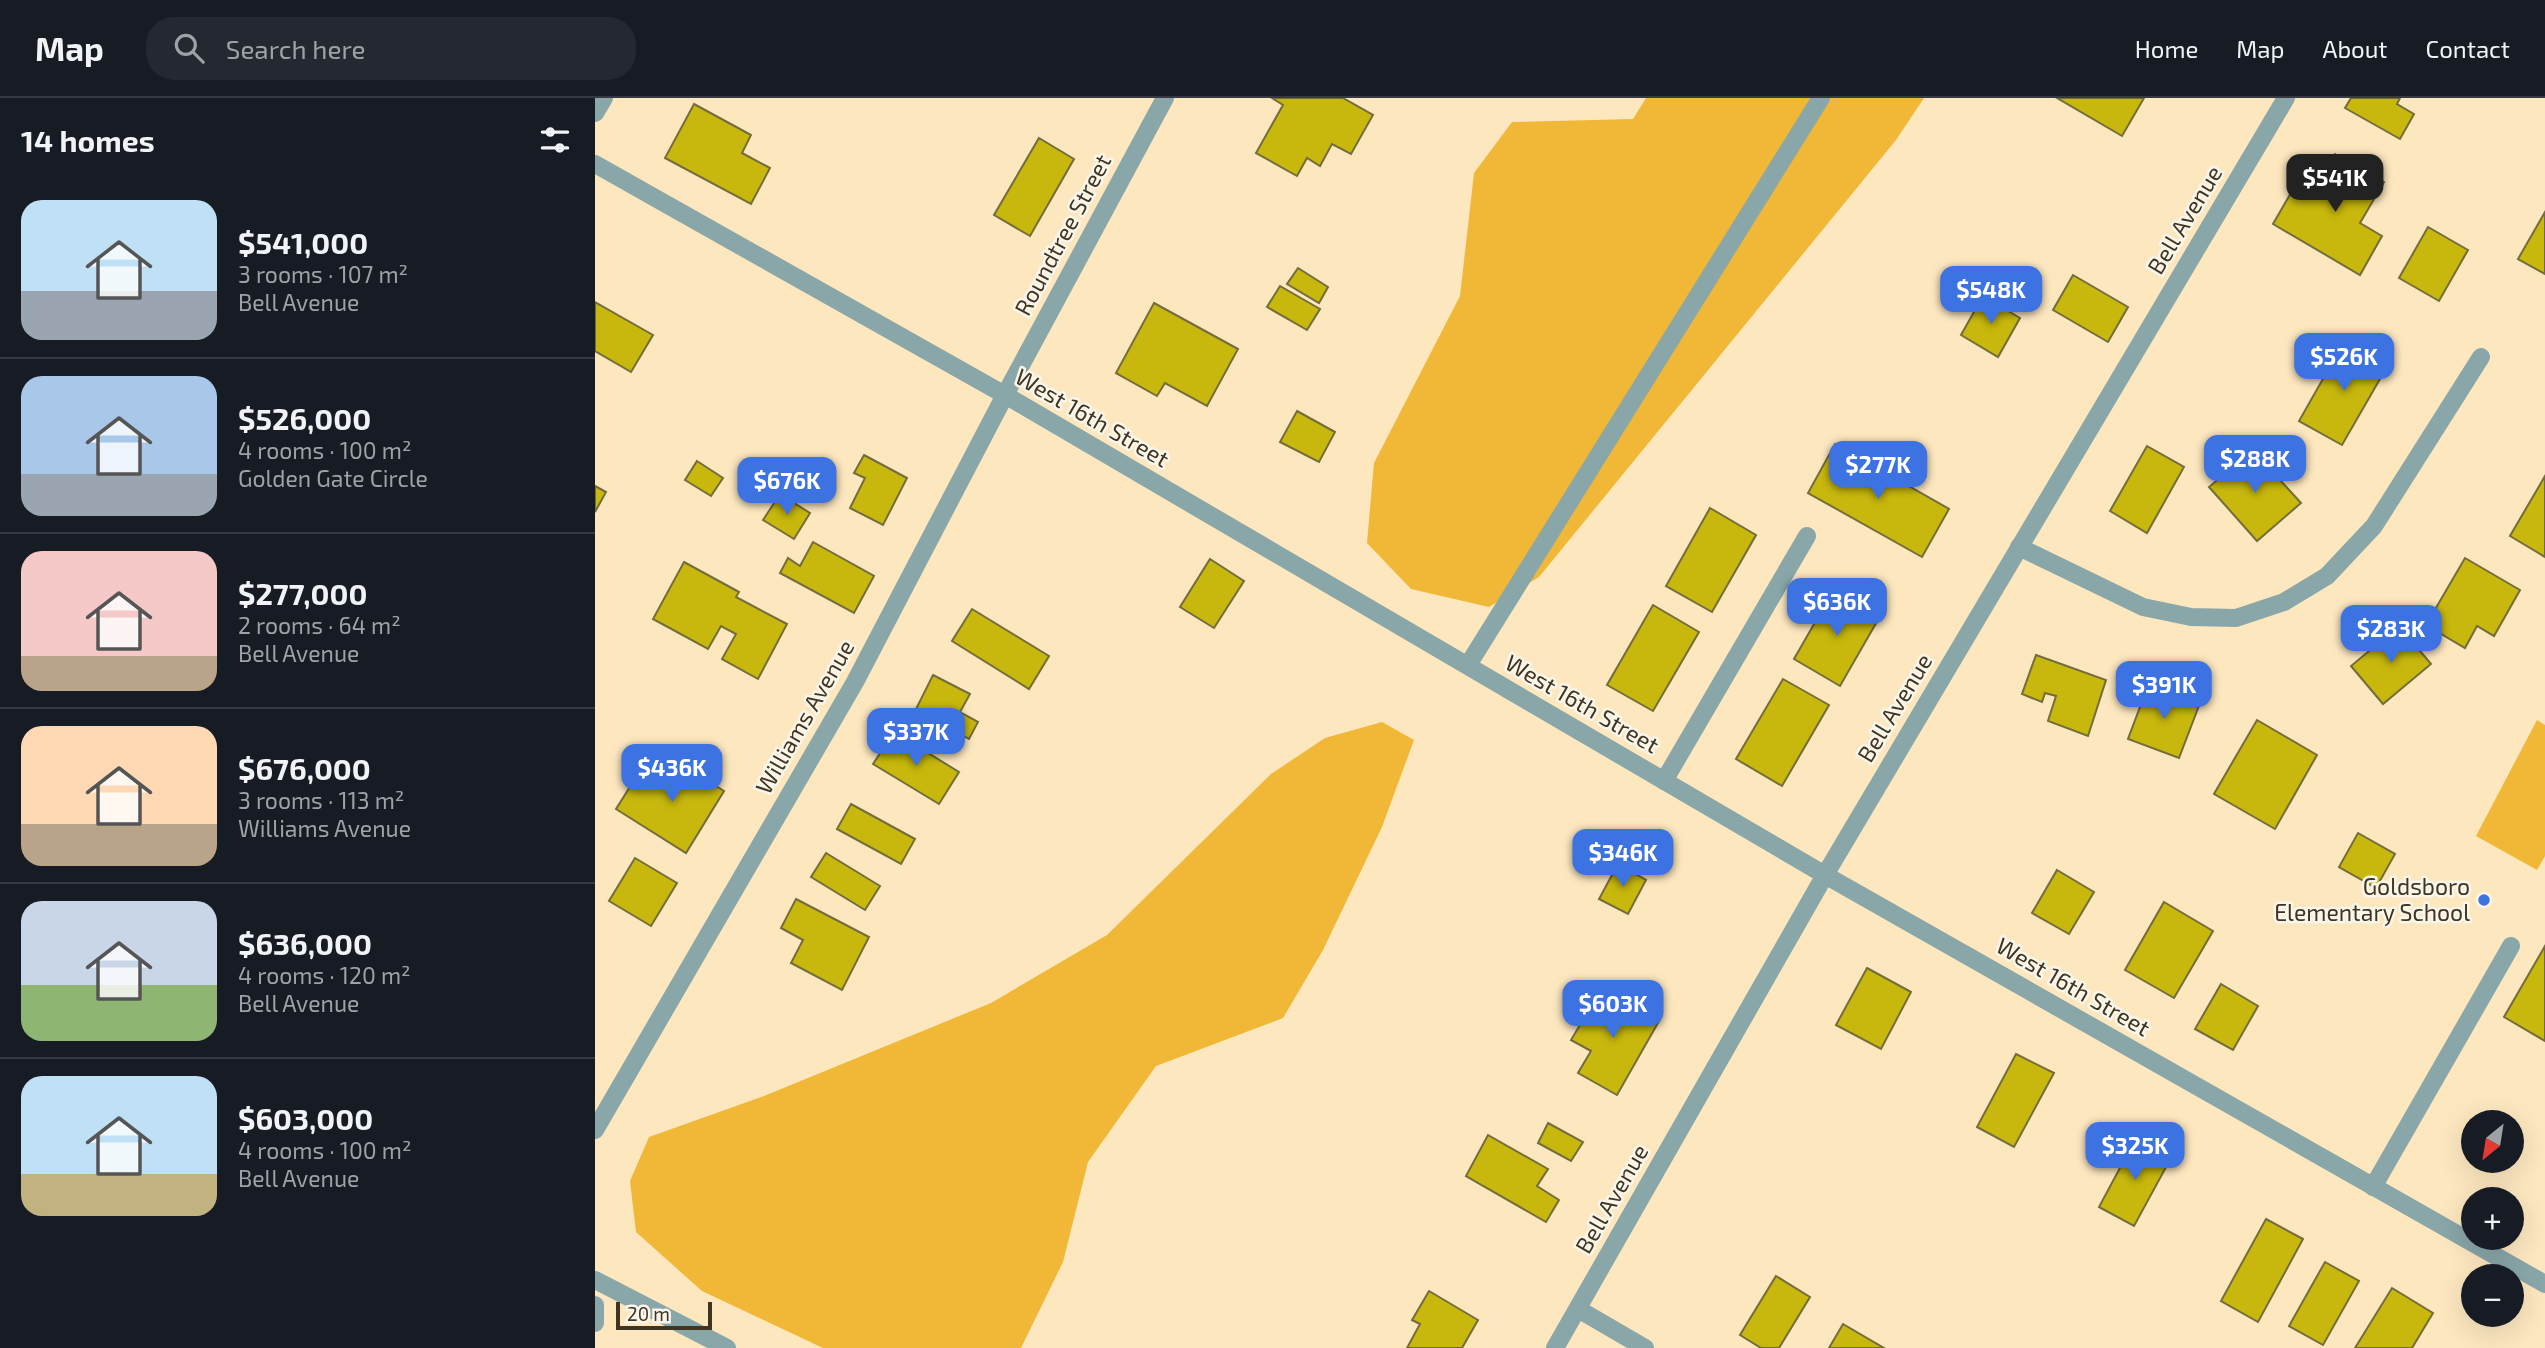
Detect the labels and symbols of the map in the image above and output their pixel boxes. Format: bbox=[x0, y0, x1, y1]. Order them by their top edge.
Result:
street label: Roundtree Street bbox=[1008, 149, 1116, 320]
pin: $541K bbox=[2286, 155, 2384, 214]
street label: Bell Avenue bbox=[2141, 160, 2227, 279]
pin: $548K bbox=[1942, 266, 2040, 326]
pin: $526K bbox=[2295, 334, 2393, 393]
street label: West 16th Street bbox=[1011, 362, 1175, 473]
pin: $288K bbox=[2206, 436, 2304, 495]
pin: $277K bbox=[1829, 442, 1927, 501]
pin: $676K bbox=[738, 458, 836, 517]
pin: $636K bbox=[1788, 578, 1886, 638]
pin: $283K bbox=[2342, 606, 2440, 665]
street label: Williams Avenue bbox=[749, 635, 860, 798]
street label: West 16th Street bbox=[1501, 648, 1665, 759]
street label: Bell Avenue bbox=[1851, 648, 1937, 767]
pin: $391K bbox=[2115, 662, 2213, 721]
pin: $337K bbox=[867, 708, 965, 768]
pin: $436K bbox=[623, 744, 721, 804]
pin: $346K bbox=[1574, 830, 1672, 889]
place label: Goldsboro Elementary School bbox=[2274, 872, 2470, 926]
marker: Goldsboro Elementary School bbox=[2476, 892, 2492, 908]
street label: West 16th Street bbox=[1992, 931, 2156, 1042]
pin: $603K bbox=[1564, 981, 1662, 1040]
north arrow bbox=[2461, 1110, 2523, 1172]
pin: $325K bbox=[2086, 1122, 2184, 1182]
street label: Bell Avenue bbox=[1569, 1139, 1654, 1258]
scale bar bbox=[616, 1299, 712, 1331]

